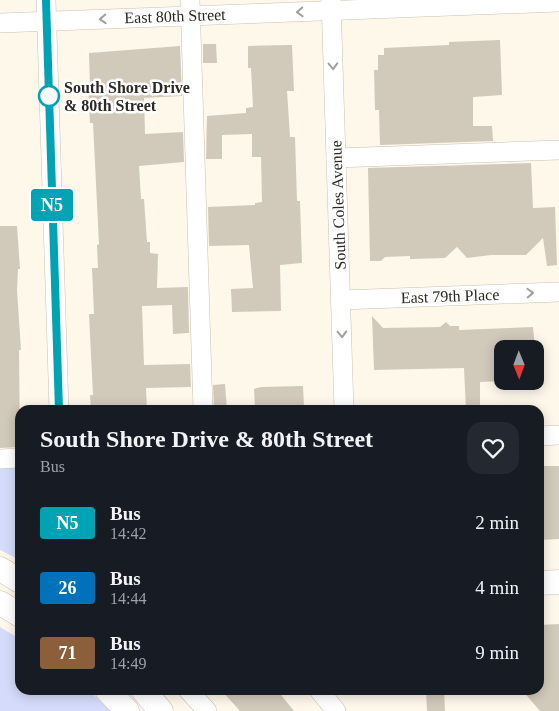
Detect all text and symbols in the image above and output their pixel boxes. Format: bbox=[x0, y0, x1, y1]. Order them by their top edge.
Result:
street label: East 80th Street bbox=[124, 6, 226, 26]
one-way arrow bbox=[296, 6, 304, 17]
one-way arrow bbox=[99, 13, 107, 24]
one-way arrow bbox=[328, 62, 339, 70]
place label: South Shore Drive & 80th Street bbox=[64, 79, 190, 114]
marker: South Shore Drive & 80th Street bbox=[38, 85, 60, 107]
street label: South Coles Avenue bbox=[327, 140, 349, 270]
line badge: N5 bbox=[30, 189, 74, 221]
text: N5 bbox=[41, 195, 63, 215]
street label: East 79th Place bbox=[400, 286, 500, 306]
one-way arrow bbox=[526, 287, 534, 298]
one-way arrow bbox=[337, 330, 347, 338]
north arrow bbox=[494, 340, 544, 390]
map controls bbox=[494, 340, 544, 390]
button: heart bbox=[467, 422, 519, 474]
text: South Shore Drive & 80th Street bbox=[40, 426, 373, 452]
text: Bus bbox=[40, 458, 65, 475]
text: Bus bbox=[110, 503, 141, 524]
text: 2 min bbox=[475, 512, 519, 533]
text: N5 bbox=[57, 513, 79, 533]
text: 14:42 bbox=[110, 525, 146, 542]
text: Bus bbox=[110, 568, 141, 589]
text: 4 min bbox=[475, 577, 519, 598]
text: 26 bbox=[59, 578, 77, 598]
text: 14:44 bbox=[110, 590, 146, 607]
text: Bus bbox=[110, 633, 141, 654]
text: 9 min bbox=[475, 642, 519, 663]
text: 71 bbox=[59, 643, 77, 663]
text: 14:49 bbox=[110, 655, 146, 672]

